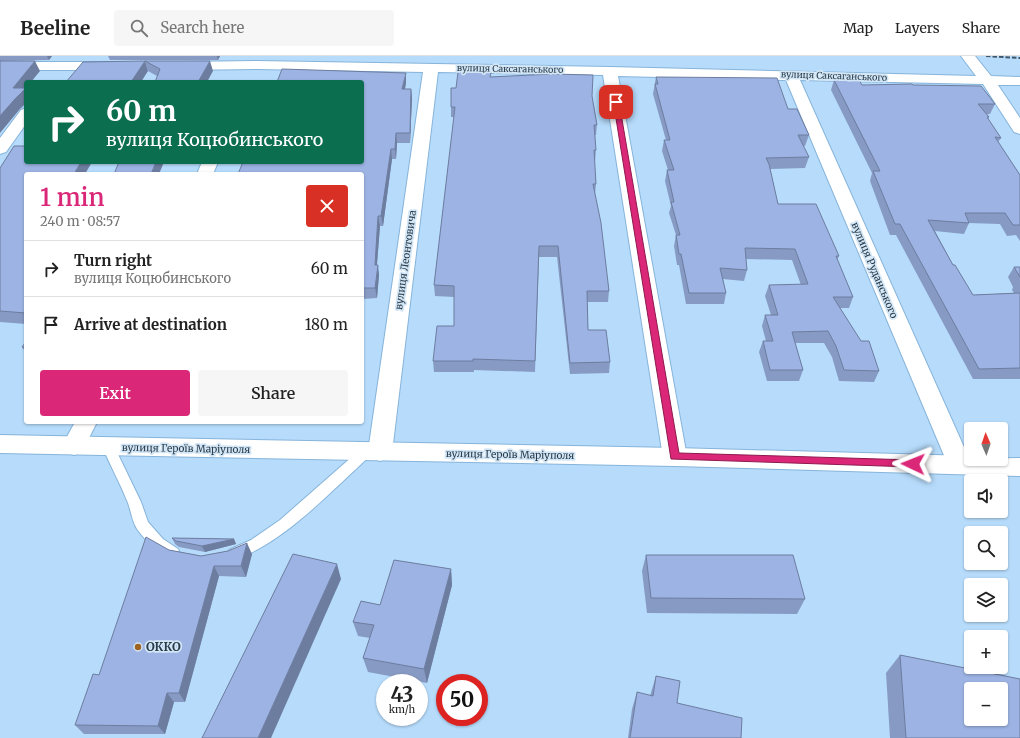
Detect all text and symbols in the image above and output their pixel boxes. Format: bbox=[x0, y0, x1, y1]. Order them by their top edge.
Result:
search box bbox=[114, 10, 394, 46]
text: Beeline bbox=[20, 16, 90, 40]
icon: search bbox=[128, 17, 150, 39]
text: Search here bbox=[160, 18, 244, 37]
text: Map bbox=[843, 19, 873, 37]
text: Layers bbox=[895, 19, 940, 37]
text: Share bbox=[962, 19, 1000, 37]
street label: вулиця Саксаганського bbox=[457, 62, 563, 75]
street label: вулиця Саксаганського bbox=[781, 68, 887, 83]
pin bbox=[599, 85, 633, 119]
icon: arrive bbox=[605, 91, 627, 113]
text: 60 m bbox=[106, 93, 176, 129]
icon: right bbox=[40, 96, 92, 148]
text: вулиця Коцюбинського bbox=[106, 128, 323, 151]
text: 1 min bbox=[40, 182, 105, 213]
button: close bbox=[306, 185, 348, 227]
street label: вулиця Леонтовича bbox=[392, 209, 419, 311]
text: 240 m · 08:57 bbox=[40, 213, 120, 230]
street label: вулиця Руданського bbox=[848, 220, 901, 320]
text: Turn right bbox=[74, 251, 152, 270]
icon: right bbox=[40, 258, 62, 280]
text: 60 m bbox=[311, 259, 348, 278]
text: вулиця Коцюбинського bbox=[74, 270, 231, 287]
icon: arrive bbox=[40, 314, 62, 336]
text: Arrive at destination bbox=[74, 315, 227, 334]
text: 180 m bbox=[305, 315, 348, 334]
button: Exit bbox=[40, 370, 190, 416]
button: Share bbox=[198, 370, 348, 416]
north arrow bbox=[964, 422, 1008, 466]
map controls bbox=[964, 422, 1008, 726]
street label: вулиця Героїв Маріуполя bbox=[122, 441, 250, 456]
position arrow bbox=[892, 443, 934, 485]
street label: вулиця Героїв Маріуполя bbox=[446, 447, 574, 462]
button: sound bbox=[964, 474, 1008, 518]
button: search bbox=[964, 526, 1008, 570]
button: layers bbox=[964, 578, 1008, 622]
button: + bbox=[964, 630, 1008, 674]
place label: ОККО bbox=[146, 639, 181, 654]
marker: ОККО bbox=[133, 642, 143, 652]
speed limit sign: 50 bbox=[436, 674, 488, 726]
text: 43 bbox=[391, 682, 413, 707]
button: − bbox=[964, 682, 1008, 726]
text: km/h bbox=[389, 703, 415, 716]

